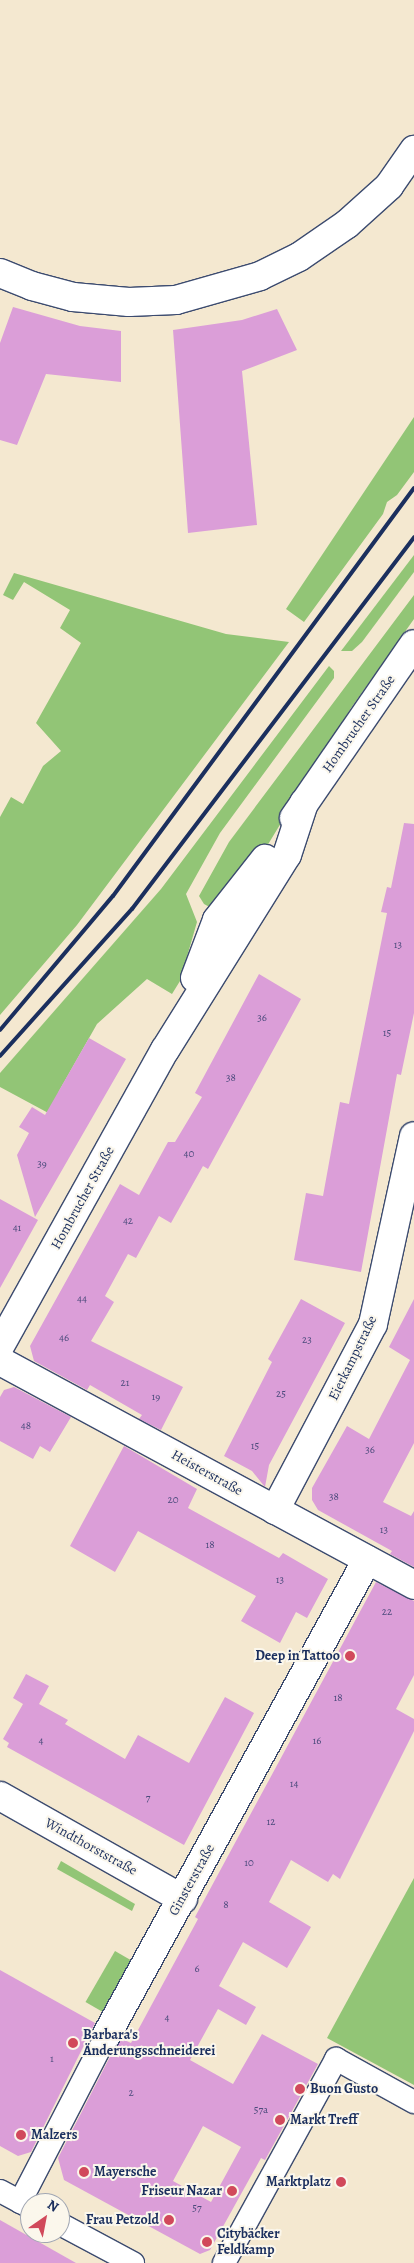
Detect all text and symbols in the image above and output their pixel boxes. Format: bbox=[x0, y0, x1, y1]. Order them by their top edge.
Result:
street label: Hombrucher Straße bbox=[319, 672, 399, 776]
house number: 13 bbox=[394, 938, 402, 952]
house number: 36 bbox=[257, 1011, 267, 1025]
house number: 15 bbox=[383, 1026, 391, 1040]
house number: 38 bbox=[226, 1071, 236, 1085]
street label: Hombrucher Straße bbox=[48, 1144, 118, 1252]
house number: 40 bbox=[184, 1147, 194, 1161]
house number: 39 bbox=[37, 1157, 47, 1171]
house number: 42 bbox=[123, 1214, 133, 1228]
house number: 41 bbox=[13, 1221, 21, 1235]
house number: 44 bbox=[77, 1292, 87, 1306]
street label: Eierkampstraße bbox=[325, 1313, 381, 1403]
house number: 46 bbox=[59, 1331, 69, 1345]
house number: 23 bbox=[302, 1333, 312, 1347]
house number: 21 bbox=[121, 1376, 129, 1390]
house number: 25 bbox=[276, 1387, 286, 1401]
house number: 19 bbox=[152, 1390, 160, 1404]
house number: 48 bbox=[21, 1419, 31, 1433]
house number: 15 bbox=[251, 1439, 259, 1453]
house number: 36 bbox=[365, 1443, 375, 1457]
street label: Heisterstraße bbox=[168, 1447, 246, 1499]
house number: 38 bbox=[329, 1490, 339, 1504]
house number: 20 bbox=[167, 1493, 179, 1507]
house number: 13 bbox=[380, 1523, 388, 1537]
house number: 18 bbox=[205, 1538, 215, 1552]
house number: 13 bbox=[276, 1573, 284, 1587]
house number: 22 bbox=[382, 1605, 392, 1619]
place label: Deep in Tattoo bbox=[255, 1648, 340, 1664]
marker: Deep in Tattoo bbox=[344, 1650, 356, 1662]
house number: 18 bbox=[333, 1691, 343, 1705]
house number: 4 bbox=[39, 1734, 43, 1748]
house number: 16 bbox=[313, 1734, 321, 1748]
house number: 14 bbox=[290, 1777, 298, 1791]
house number: 7 bbox=[146, 1791, 150, 1805]
street label: Windthorststraße bbox=[42, 1815, 140, 1879]
house number: 12 bbox=[267, 1815, 275, 1829]
street label: Ginsterstraße bbox=[165, 1841, 219, 1919]
house number: 10 bbox=[244, 1856, 254, 1870]
house number: 8 bbox=[223, 1898, 229, 1912]
house number: 6 bbox=[194, 1962, 200, 1976]
house number: 4 bbox=[165, 2011, 169, 2025]
place label: Barbara's Änderungsschneiderei bbox=[83, 2027, 215, 2060]
marker: Barbara's Änderungsschneiderei bbox=[67, 2037, 79, 2049]
house number: 1 bbox=[50, 2052, 54, 2066]
place label: Buon Gusto bbox=[310, 2081, 378, 2097]
marker: Buon Gusto bbox=[294, 2083, 306, 2095]
house number: 2 bbox=[128, 2086, 134, 2100]
house number: 57a bbox=[254, 2103, 268, 2117]
place label: Markt Treff bbox=[290, 2112, 358, 2128]
marker: Markt Treff bbox=[274, 2114, 286, 2126]
place label: Malzers bbox=[31, 2127, 77, 2143]
marker: Malzers bbox=[15, 2129, 27, 2141]
place label: Mayersche bbox=[94, 2164, 156, 2180]
marker: Mayersche bbox=[78, 2166, 90, 2178]
place label: Marktplatz bbox=[266, 2174, 331, 2190]
marker: Marktplatz bbox=[335, 2176, 347, 2188]
place label: Friseur Nazar bbox=[141, 2183, 222, 2199]
marker: Friseur Nazar bbox=[226, 2185, 238, 2197]
north arrow bbox=[20, 2193, 70, 2243]
text: N bbox=[43, 2195, 62, 2217]
house number: 57 bbox=[192, 2201, 202, 2215]
place label: Frau Petzold bbox=[86, 2212, 159, 2228]
marker: Frau Petzold bbox=[163, 2214, 175, 2226]
place label: Citybäcker Feldkamp bbox=[217, 2226, 280, 2258]
marker: Citybäcker Feldkamp bbox=[201, 2236, 213, 2248]

